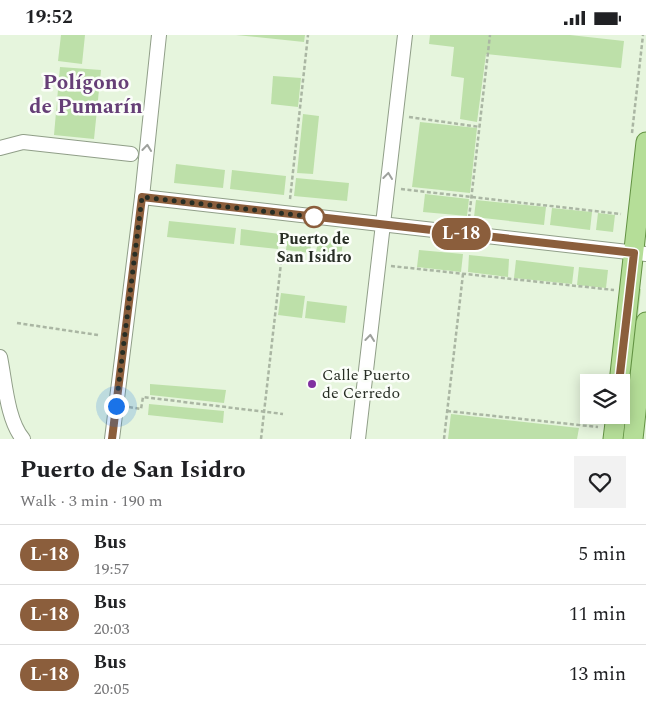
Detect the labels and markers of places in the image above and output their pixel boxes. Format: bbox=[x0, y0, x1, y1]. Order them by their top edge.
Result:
marker: Puerto de San Isidro bbox=[303, 206, 325, 228]
place label: Puerto de San Isidro bbox=[276, 227, 352, 269]
place label: Calle Puerto de Cerredo bbox=[322, 363, 410, 405]
marker: Calle Puerto de Cerredo bbox=[306, 378, 318, 390]

